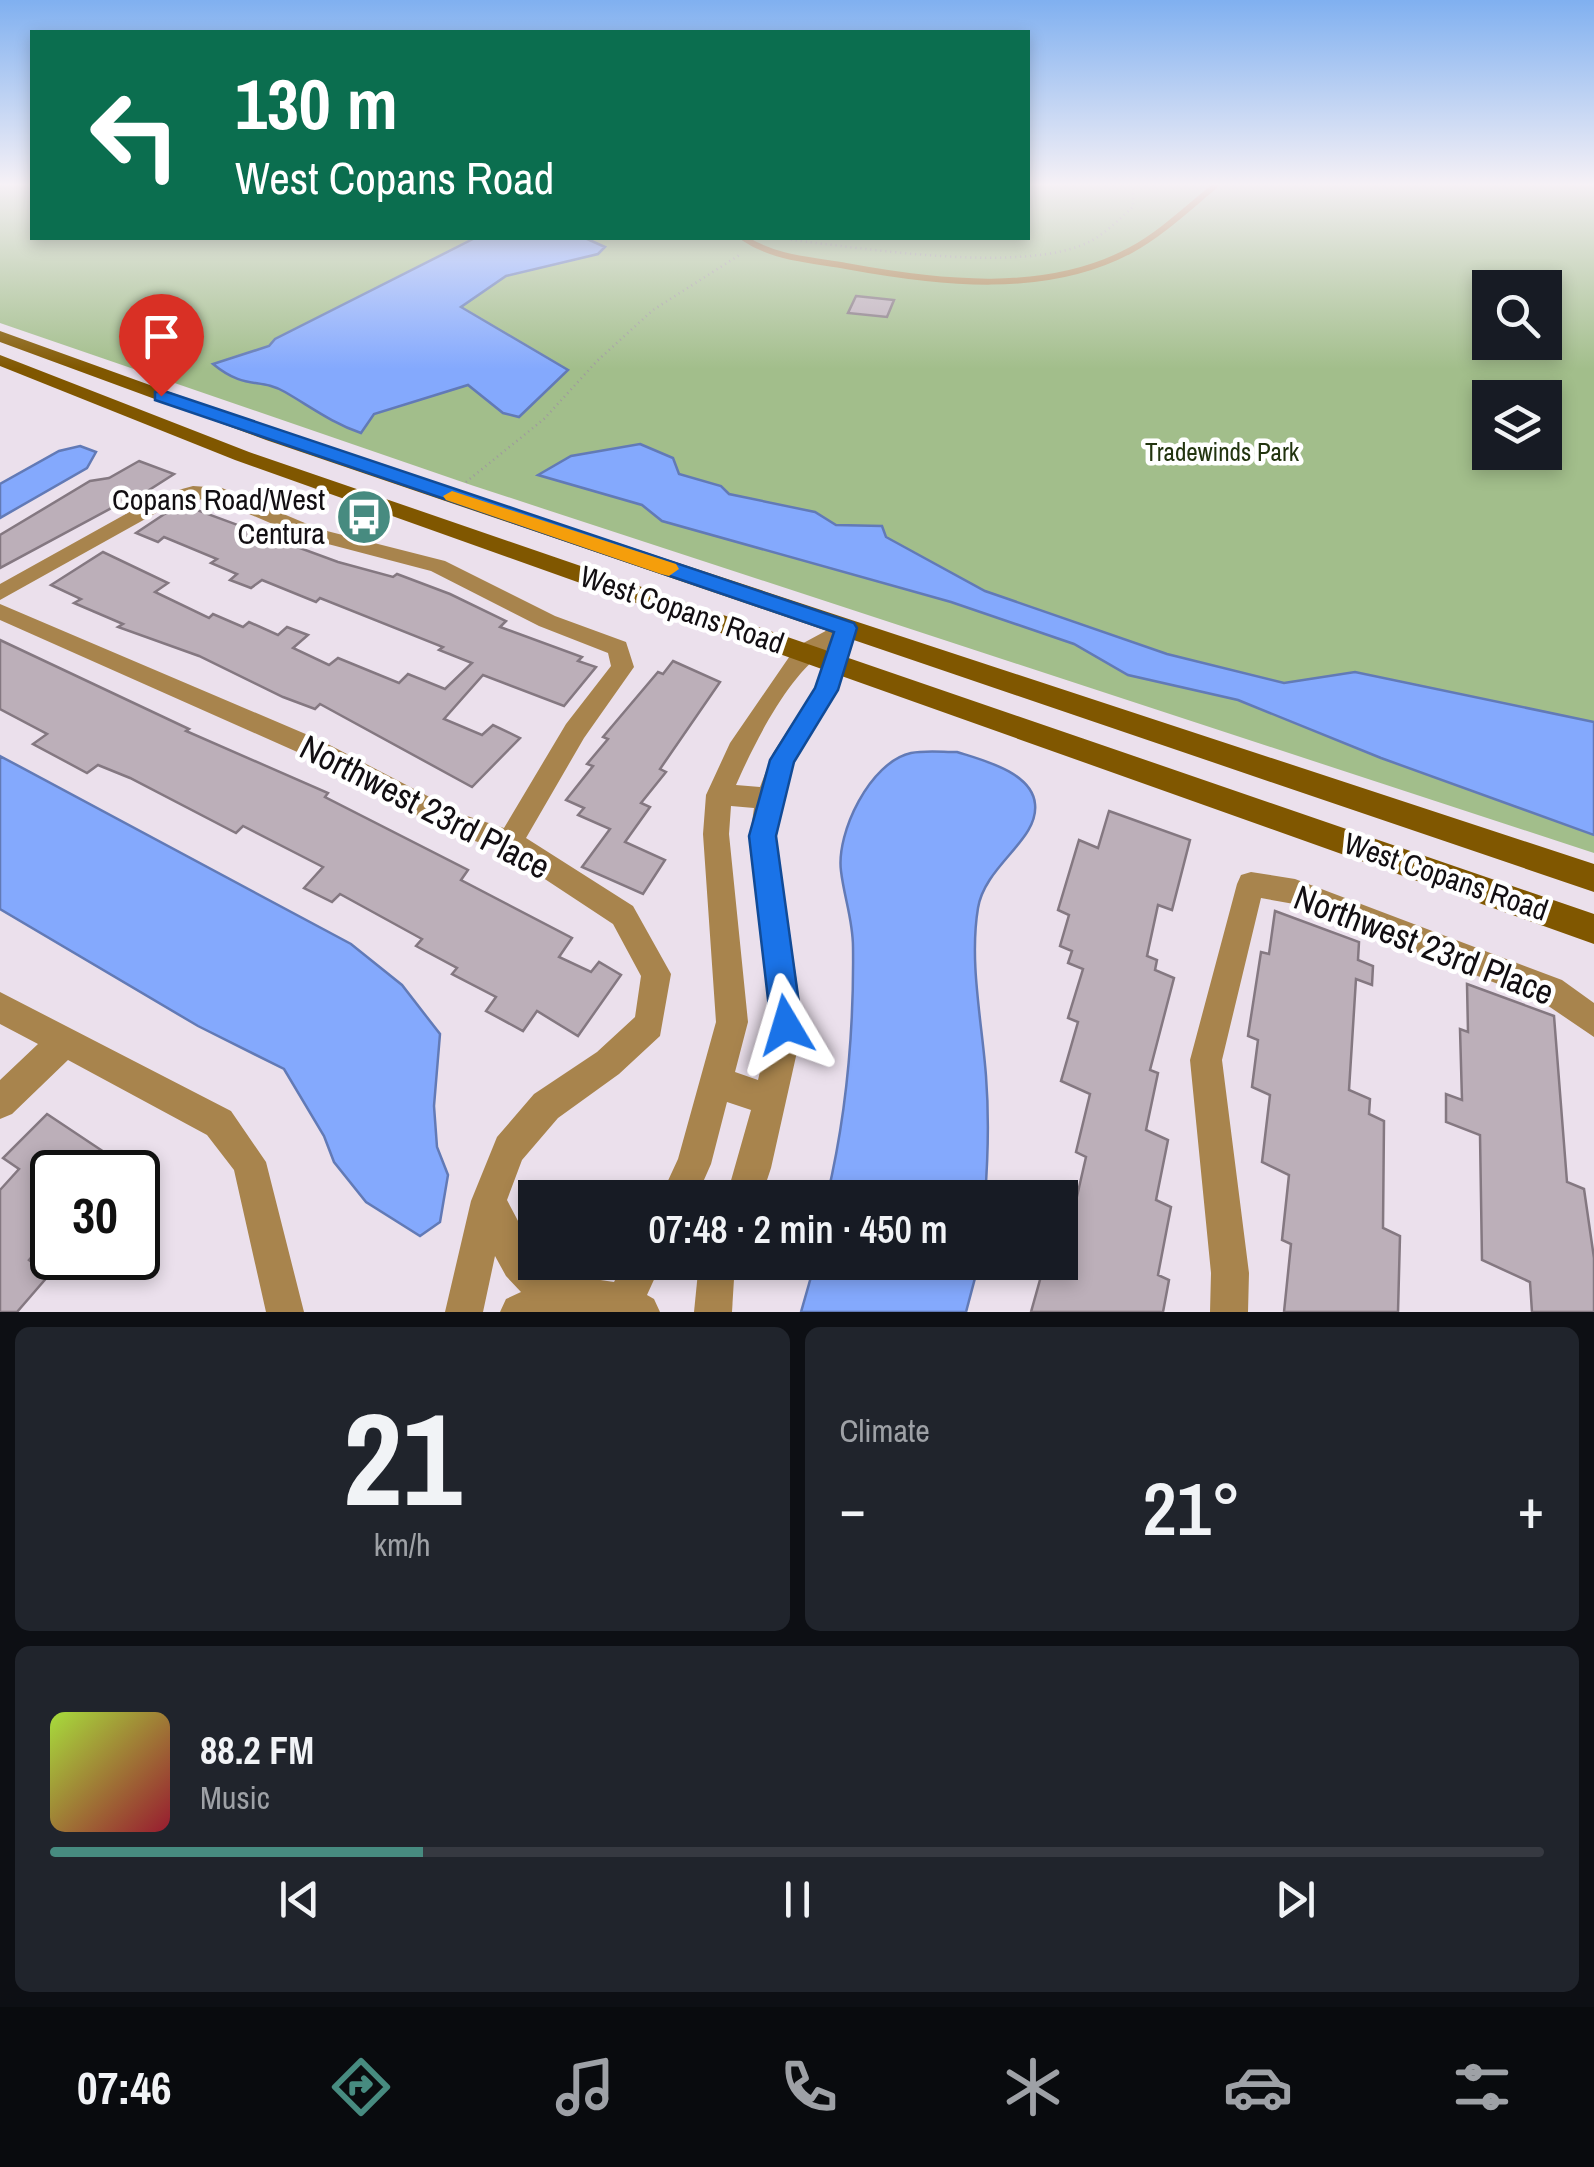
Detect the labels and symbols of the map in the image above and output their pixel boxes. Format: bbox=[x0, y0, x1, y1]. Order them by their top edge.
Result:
pin bbox=[119, 294, 204, 397]
park label: Tradewinds Park bbox=[1145, 435, 1300, 469]
place label: Copans Road/West Centura bbox=[112, 479, 325, 553]
bus stop icon: Copans Road/West Centura bbox=[334, 487, 394, 547]
street label: West Copans Road bbox=[575, 555, 789, 663]
street label: Northwest 23rd Place bbox=[292, 723, 558, 890]
street label: West Copans Road bbox=[1339, 822, 1553, 930]
street label: Northwest 23rd Place bbox=[1288, 873, 1561, 1016]
position arrow bbox=[734, 973, 838, 1077]
speed limit sign: 30 bbox=[30, 1150, 160, 1280]

